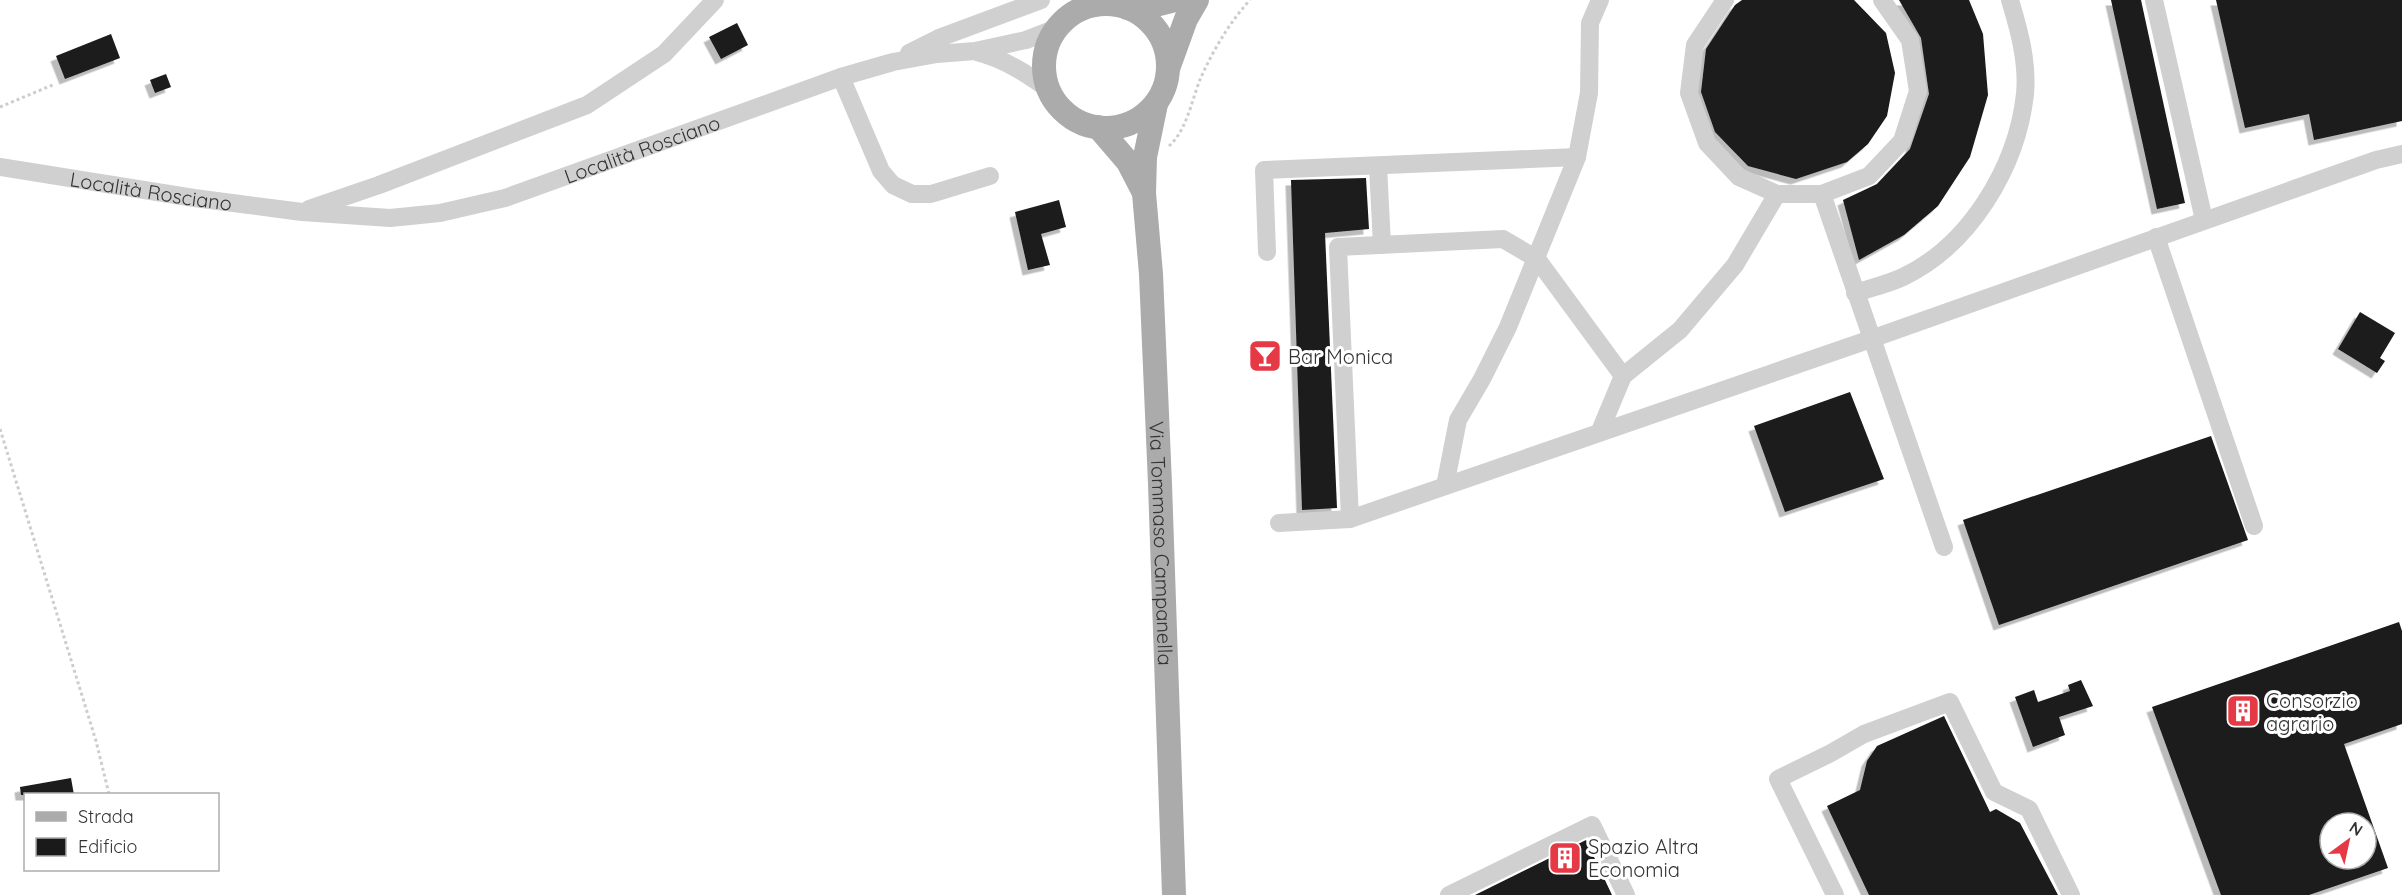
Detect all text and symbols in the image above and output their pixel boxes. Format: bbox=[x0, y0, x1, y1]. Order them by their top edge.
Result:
street label: Località Rosciano bbox=[561, 109, 723, 188]
street label: Località Rosciano bbox=[68, 166, 234, 215]
bar icon: Bar Monica bbox=[1247, 338, 1283, 374]
place label: Bar Monica bbox=[1288, 344, 1393, 369]
street label: Via Tommaso Campanella bbox=[1145, 421, 1179, 666]
place label: Consorzio agrario bbox=[2266, 688, 2358, 736]
building icon: Consorzio agrario bbox=[2225, 693, 2261, 729]
legend bbox=[24, 793, 219, 871]
text: Strada bbox=[78, 805, 134, 828]
north arrow bbox=[2318, 811, 2378, 871]
text: N bbox=[2346, 817, 2367, 840]
place label: Spazio Altra Economia bbox=[1588, 834, 1699, 882]
text: Edificio bbox=[78, 835, 137, 858]
building icon: Spazio Altra Economia bbox=[1547, 840, 1583, 876]

